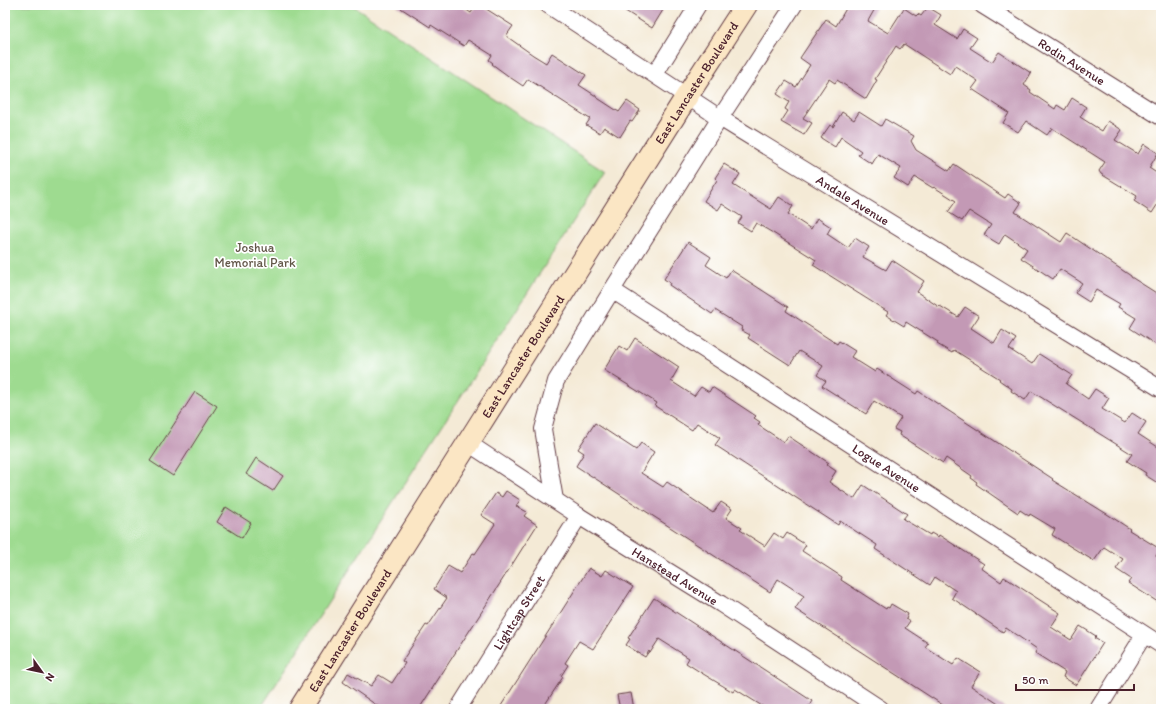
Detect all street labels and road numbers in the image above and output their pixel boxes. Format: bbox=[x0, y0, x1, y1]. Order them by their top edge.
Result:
street label: East Lancaster Boulevard bbox=[652, 19, 741, 147]
street label: Rodin Avenue bbox=[1035, 35, 1108, 88]
street label: Andale Avenue bbox=[814, 172, 892, 228]
street label: East Lancaster Boulevard bbox=[479, 292, 567, 421]
street label: Logue Avenue bbox=[850, 441, 923, 495]
street label: Hanstead Avenue bbox=[629, 544, 721, 608]
street label: East Lancaster Boulevard bbox=[306, 566, 394, 695]
street label: Lightcap Street bbox=[490, 573, 548, 653]

